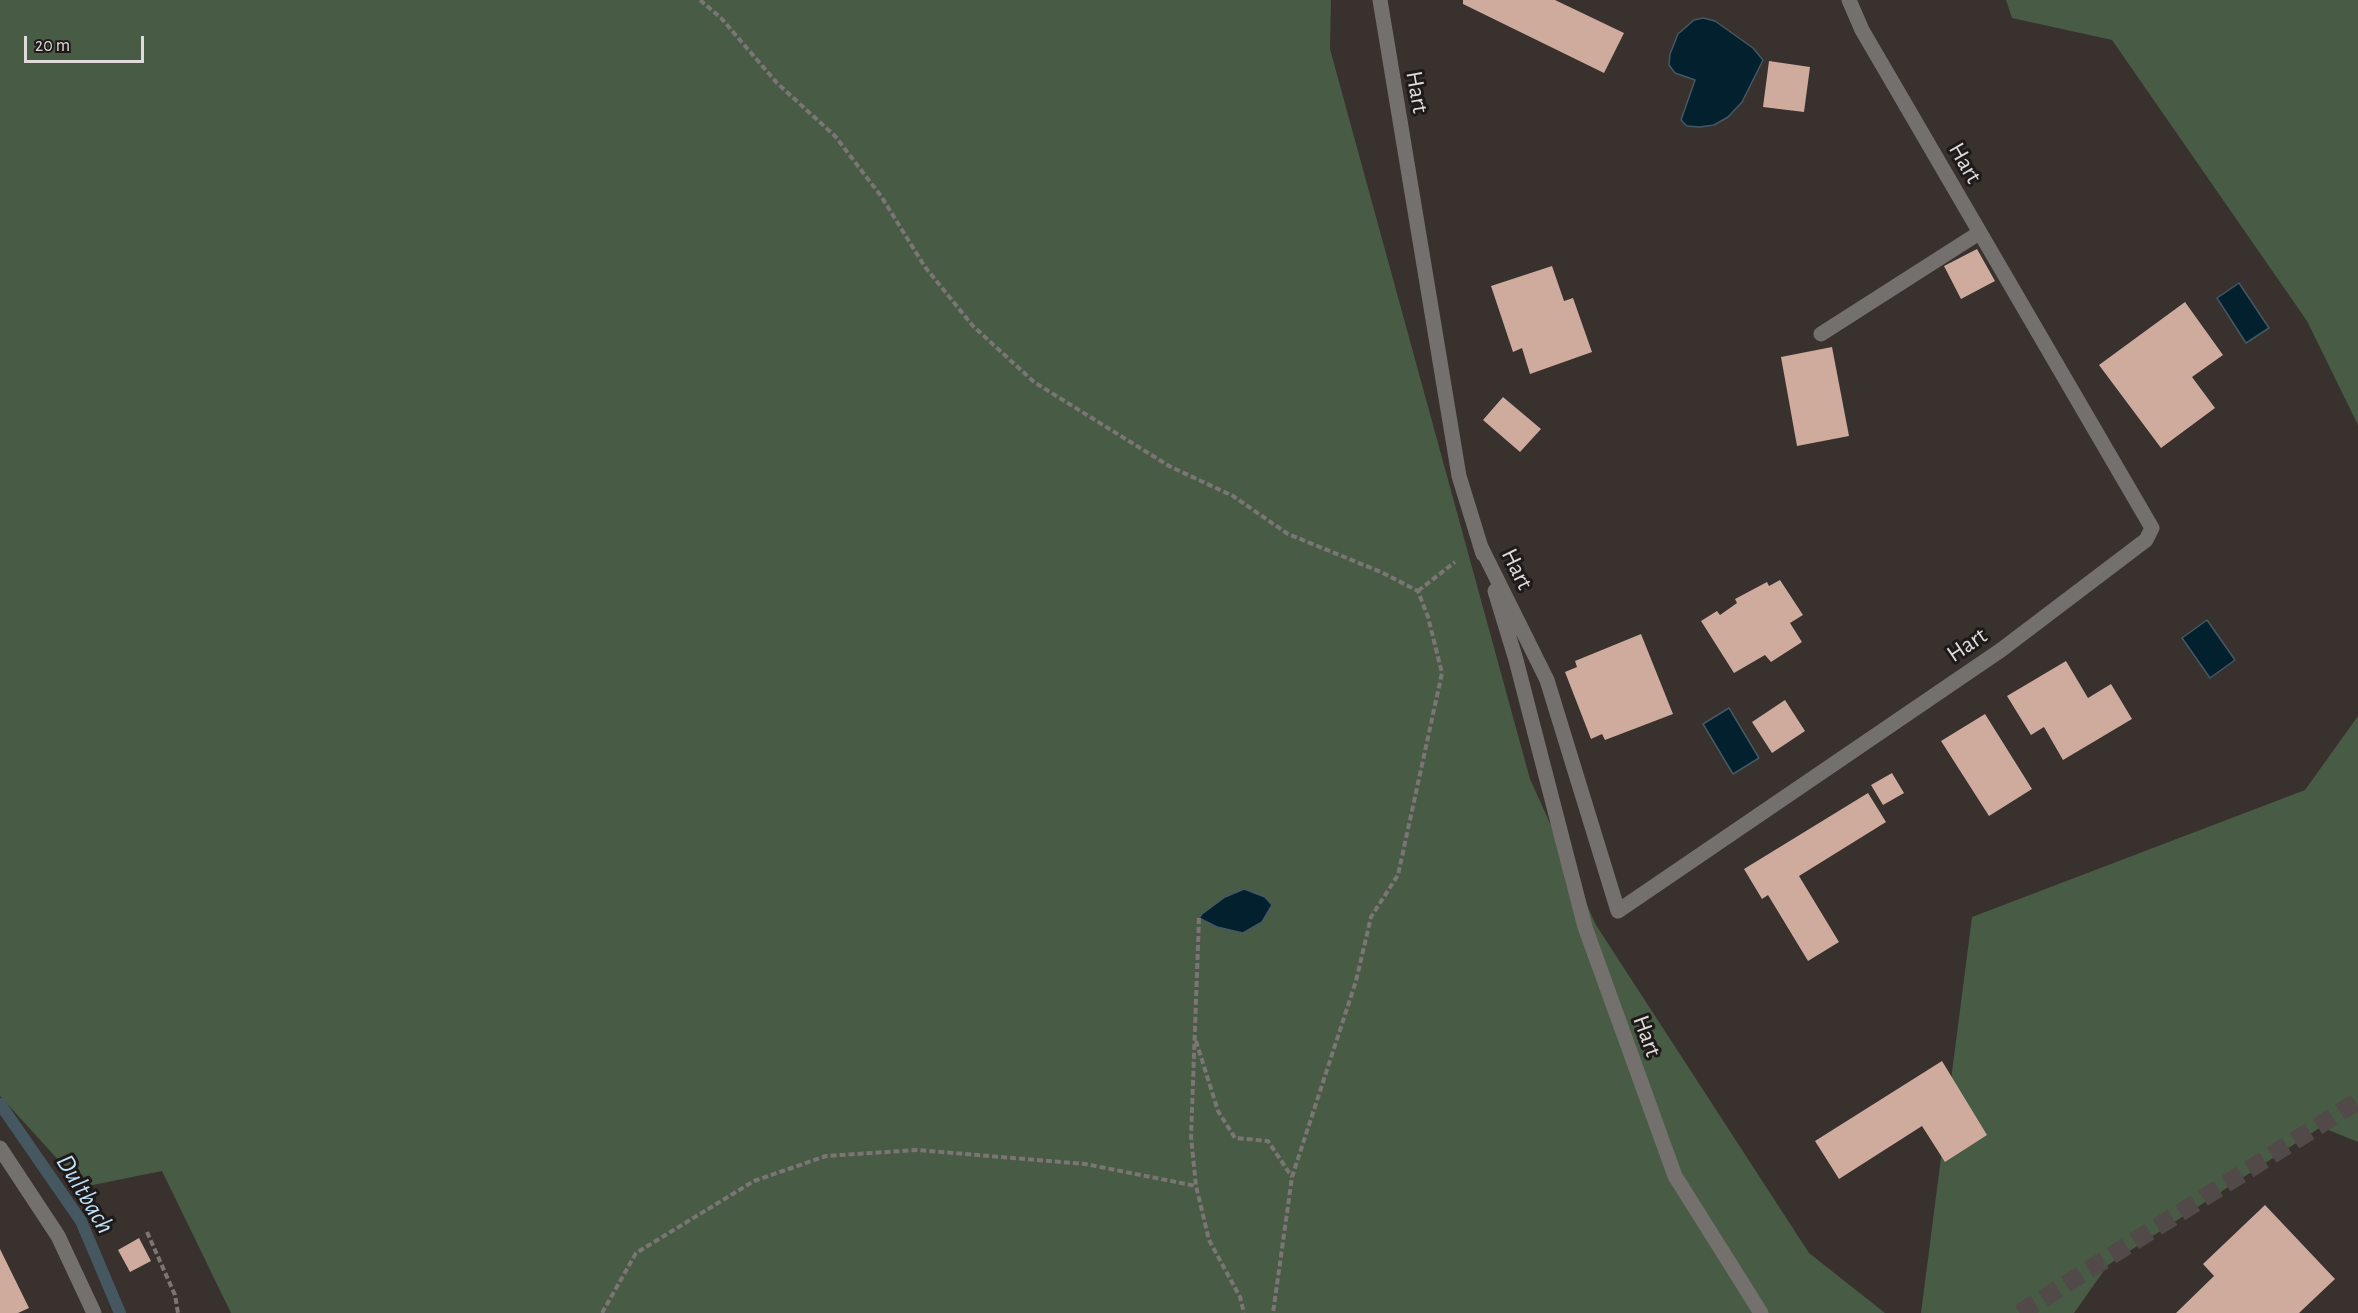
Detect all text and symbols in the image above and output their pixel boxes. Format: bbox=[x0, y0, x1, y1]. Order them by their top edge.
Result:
scale bar bbox=[27, 24, 147, 62]
text: 20 m bbox=[35, 37, 70, 55]
street label: Hart bbox=[1399, 69, 1435, 115]
street label: Hart bbox=[1942, 138, 1988, 188]
street label: Hart bbox=[1495, 544, 1539, 594]
street label: Hart bbox=[1941, 621, 1993, 669]
street label: Hart bbox=[1626, 1011, 1668, 1061]
water label: Dultbach bbox=[49, 1149, 121, 1239]

